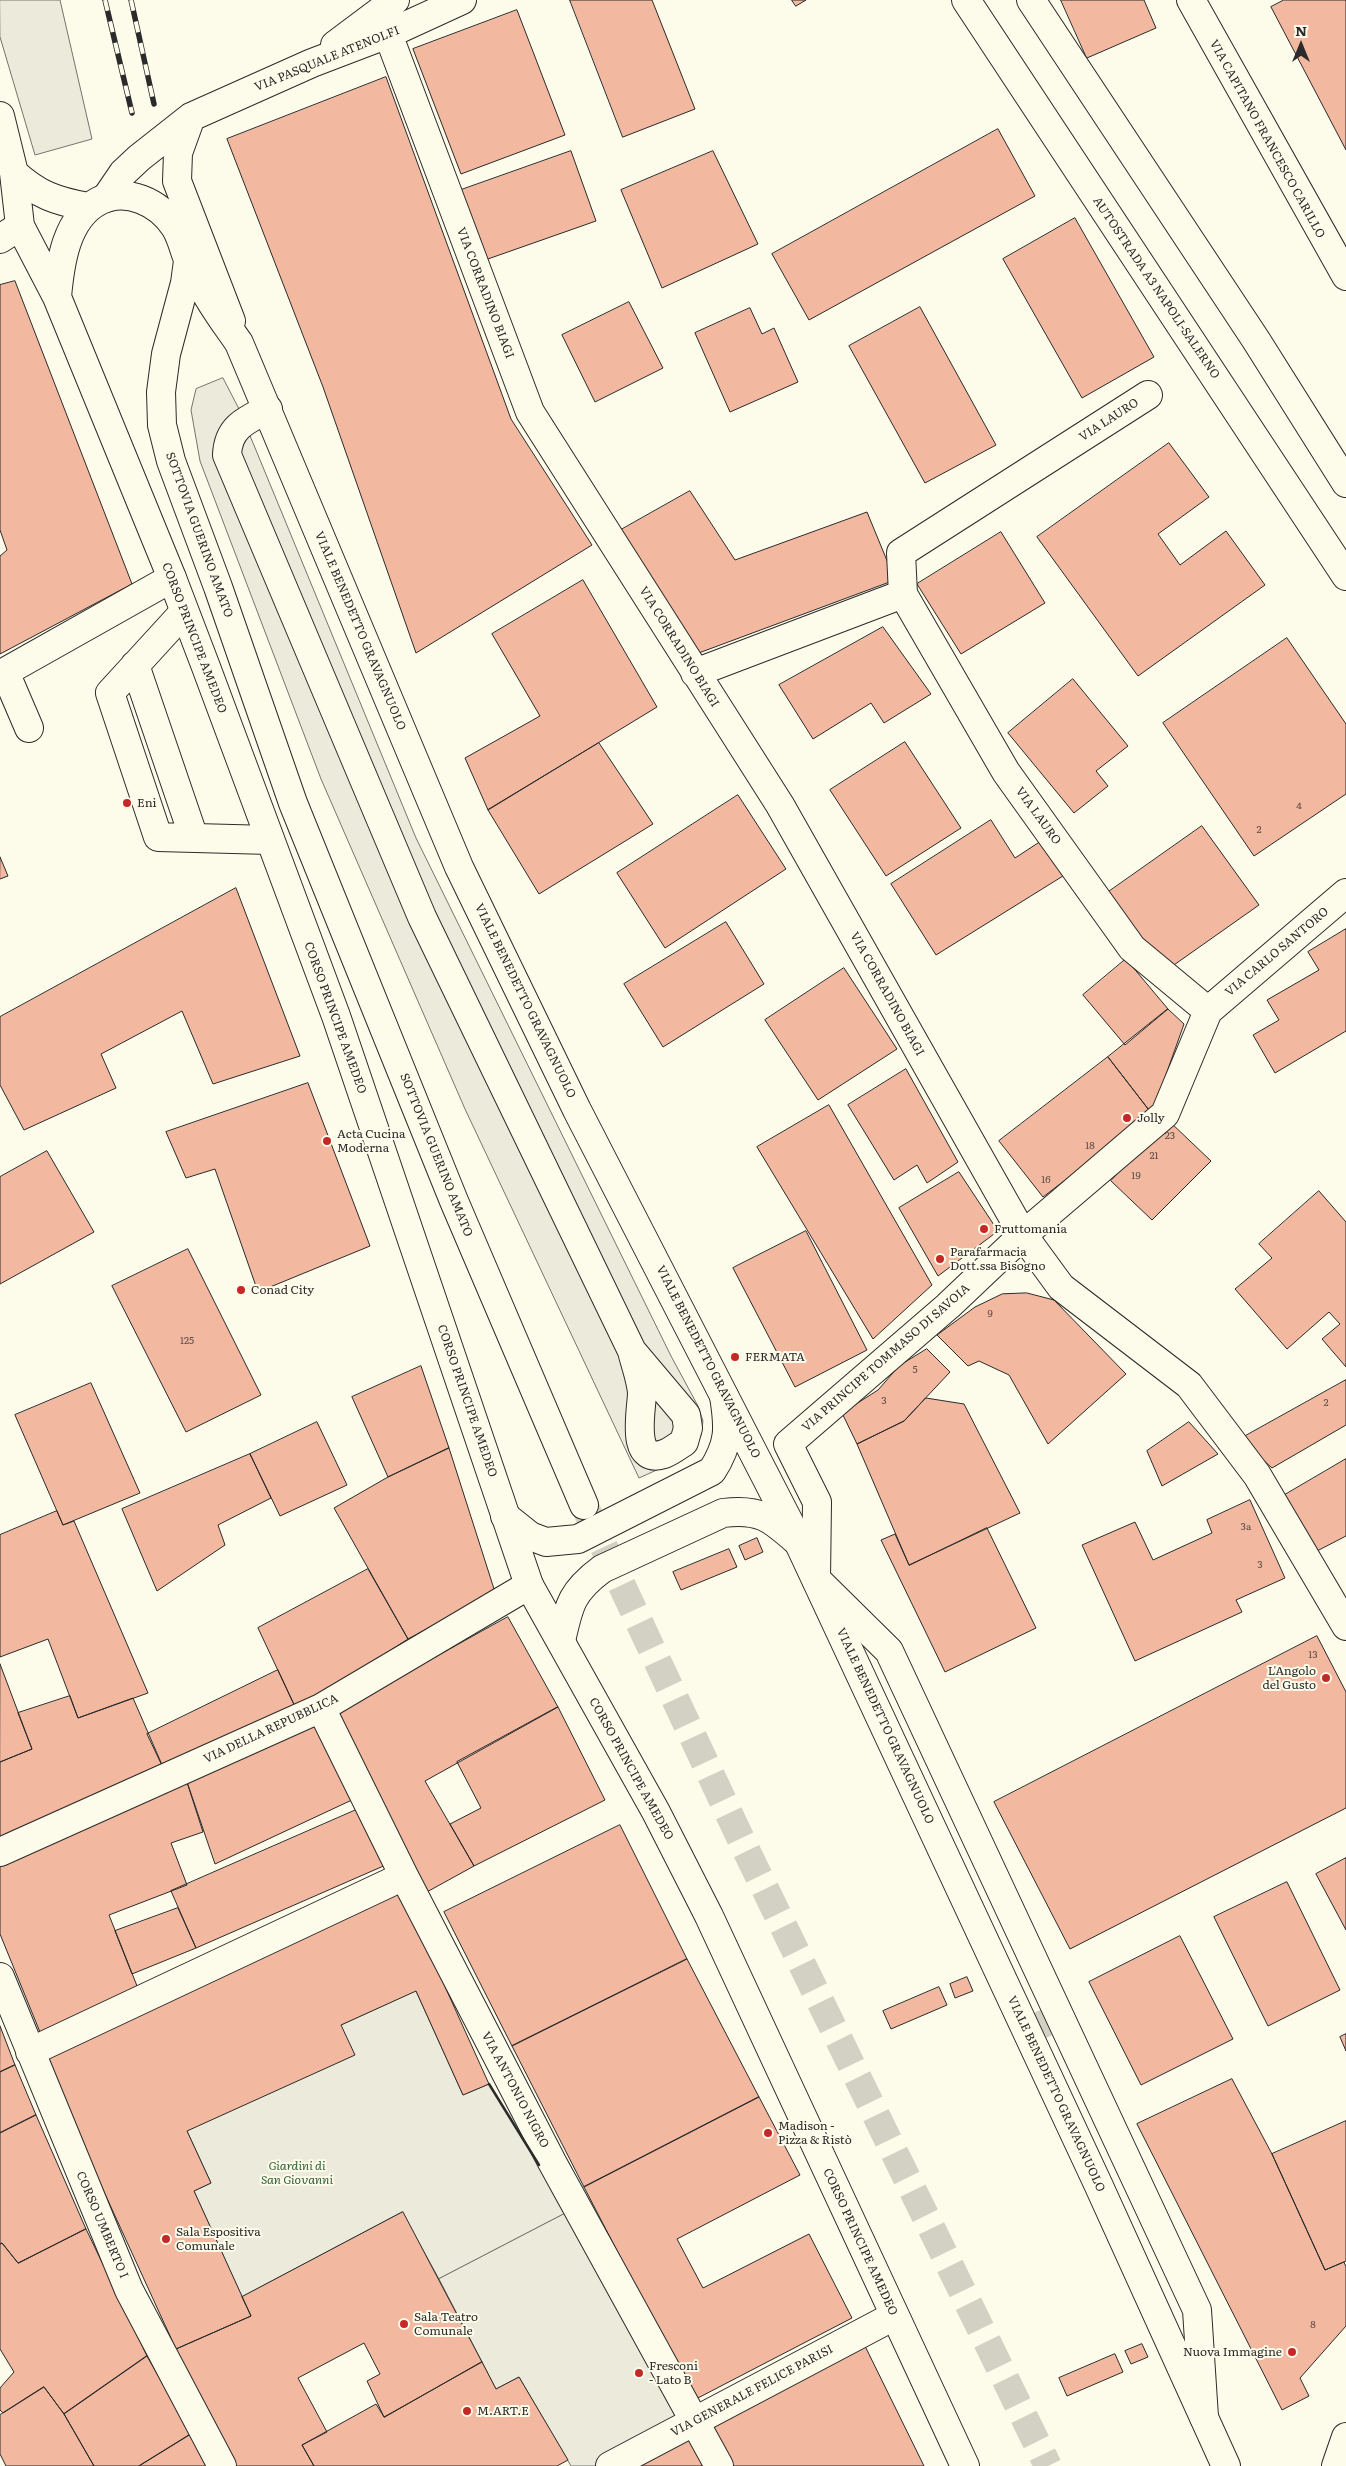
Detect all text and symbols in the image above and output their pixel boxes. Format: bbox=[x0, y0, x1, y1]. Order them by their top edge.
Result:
north arrow bbox=[1276, 20, 1326, 70]
text: N bbox=[1295, 20, 1307, 40]
street label: VIA PASQUALE ATENOLFI bbox=[252, 23, 402, 95]
street label: VIA CAPITANO FRANCESCO CARILLO bbox=[1206, 37, 1328, 241]
street label: AUTOSTRADA A3 NAPOLI-SALERNO bbox=[1090, 194, 1222, 382]
street label: VIA CORRADINO BIAGI bbox=[453, 225, 517, 361]
street label: VIA LAURO bbox=[1077, 395, 1141, 445]
street label: SOTTOVIA GUERINO AMATO bbox=[162, 450, 236, 620]
street label: VIALE BENEDETTO GRAVAGNUOLO bbox=[311, 529, 409, 733]
street label: CORSO PRINCIPE AMEDEO bbox=[159, 561, 229, 715]
street label: VIA CORRADINO BIAGI bbox=[636, 584, 722, 710]
street label: VIA LAURO bbox=[1012, 784, 1064, 848]
place label: Eni bbox=[137, 796, 157, 810]
marker: Eni bbox=[121, 797, 133, 809]
house number: 4 bbox=[1296, 800, 1302, 812]
house number: 2 bbox=[1256, 824, 1262, 836]
street label: VIALE BENEDETTO GRAVAGNUOLO bbox=[471, 901, 579, 1101]
street label: VIA CARLO SANTORO bbox=[1222, 904, 1332, 1000]
street label: VIA CORRADINO BIAGI bbox=[847, 930, 927, 1058]
street label: CORSO PRINCIPE AMEDEO bbox=[301, 940, 369, 1096]
street label: SOTTOVIA GUERINO AMATO bbox=[397, 1071, 475, 1239]
place label: Jolly bbox=[1137, 1111, 1165, 1125]
marker: Jolly bbox=[1121, 1112, 1133, 1124]
place label: Acta Cucina Moderna bbox=[337, 1127, 406, 1155]
house number: 23 bbox=[1165, 1130, 1175, 1142]
marker: Acta Cucina Moderna bbox=[321, 1135, 333, 1147]
house number: 18 bbox=[1085, 1140, 1095, 1152]
house number: 21 bbox=[1149, 1150, 1159, 1162]
house number: 19 bbox=[1131, 1170, 1141, 1182]
house number: 16 bbox=[1041, 1174, 1051, 1186]
place label: Fruttomania bbox=[994, 1222, 1067, 1236]
marker: Fruttomania bbox=[978, 1223, 990, 1235]
place label: Parafarmacia Dott.ssa Bisogno bbox=[950, 1245, 1045, 1273]
marker: Parafarmacia Dott.ssa Bisogno bbox=[934, 1253, 946, 1265]
street label: VIALE BENEDETTO GRAVAGNUOLO bbox=[653, 1263, 763, 1461]
street label: VIA PRINCIPE TOMMASO DI SAVOIA bbox=[799, 1281, 973, 1435]
place label: Conad City bbox=[251, 1283, 314, 1297]
marker: Conad City bbox=[235, 1284, 247, 1296]
house number: 9 bbox=[987, 1308, 993, 1320]
street label: CORSO PRINCIPE AMEDEO bbox=[434, 1323, 500, 1479]
house number: 125 bbox=[180, 1335, 194, 1347]
place label: FERMATA bbox=[745, 1350, 805, 1364]
marker: FERMATA bbox=[729, 1351, 741, 1363]
house number: 5 bbox=[912, 1364, 918, 1376]
house number: 3 bbox=[881, 1395, 887, 1407]
house number: 2 bbox=[1323, 1397, 1329, 1409]
house number: 3a bbox=[1241, 1521, 1251, 1533]
house number: 3 bbox=[1257, 1559, 1263, 1571]
street label: VIALE BENEDETTO GRAVAGNUOLO bbox=[833, 1626, 937, 1826]
house number: 13 bbox=[1308, 1649, 1318, 1661]
place label: L'Angolo del Gusto bbox=[1263, 1664, 1316, 1692]
marker: L'Angolo del Gusto bbox=[1320, 1672, 1332, 1684]
street label: VIA DELLA REPUBBLICA bbox=[201, 1691, 341, 1767]
street label: CORSO PRINCIPE AMEDEO bbox=[586, 1695, 676, 1843]
street label: VIALE BENEDETTO GRAVAGNUOLO bbox=[1004, 1994, 1108, 2194]
street label: VIA ANTONIO NIGRO bbox=[478, 2029, 552, 2151]
place label: Madison - Pizza & Ristò bbox=[778, 2119, 852, 2147]
marker: Madison - Pizza & Ristò bbox=[762, 2127, 774, 2139]
park label: Giardini di San Giovanni bbox=[261, 2159, 333, 2187]
street label: CORSO PRINCIPE AMEDEO bbox=[820, 2166, 900, 2318]
street label: CORSO UMBERTO I bbox=[73, 2169, 131, 2281]
place label: Sala Espositiva Comunale bbox=[176, 2225, 261, 2253]
marker: Sala Espositiva Comunale bbox=[160, 2233, 172, 2245]
place label: Sala Teatro Comunale bbox=[414, 2310, 478, 2338]
marker: Sala Teatro Comunale bbox=[398, 2318, 410, 2330]
house number: 8 bbox=[1310, 2319, 1316, 2331]
street label: VIA GENERALE FELICE PARISI bbox=[668, 2342, 836, 2440]
place label: Nuova Immagine bbox=[1183, 2345, 1282, 2359]
marker: Nuova Immagine bbox=[1286, 2346, 1298, 2358]
place label: Fresconi - Lato B bbox=[649, 2359, 698, 2387]
marker: Fresconi - Lato B bbox=[633, 2367, 645, 2379]
place label: M.ART.E bbox=[477, 2404, 529, 2418]
marker: M.ART.E bbox=[461, 2405, 473, 2417]

